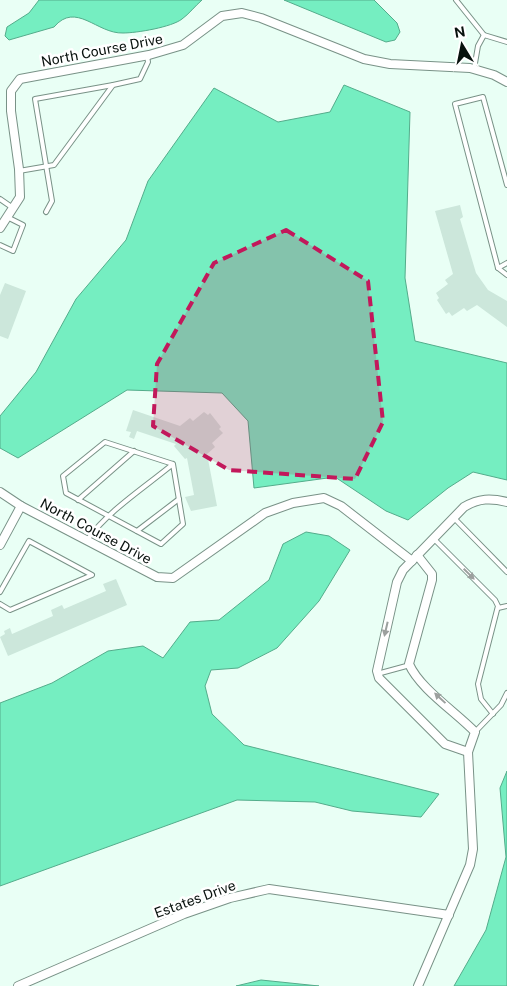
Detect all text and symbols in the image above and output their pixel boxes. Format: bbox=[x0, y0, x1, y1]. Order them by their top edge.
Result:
north arrow bbox=[437, 20, 487, 70]
text: N bbox=[453, 23, 467, 41]
street label: North Course Drive bbox=[40, 30, 164, 70]
street label: North Course Drive bbox=[38, 495, 154, 567]
one-way arrow bbox=[463, 568, 475, 580]
one-way arrow bbox=[382, 622, 390, 637]
one-way arrow bbox=[434, 692, 446, 704]
street label: Estates Drive bbox=[152, 877, 238, 921]

